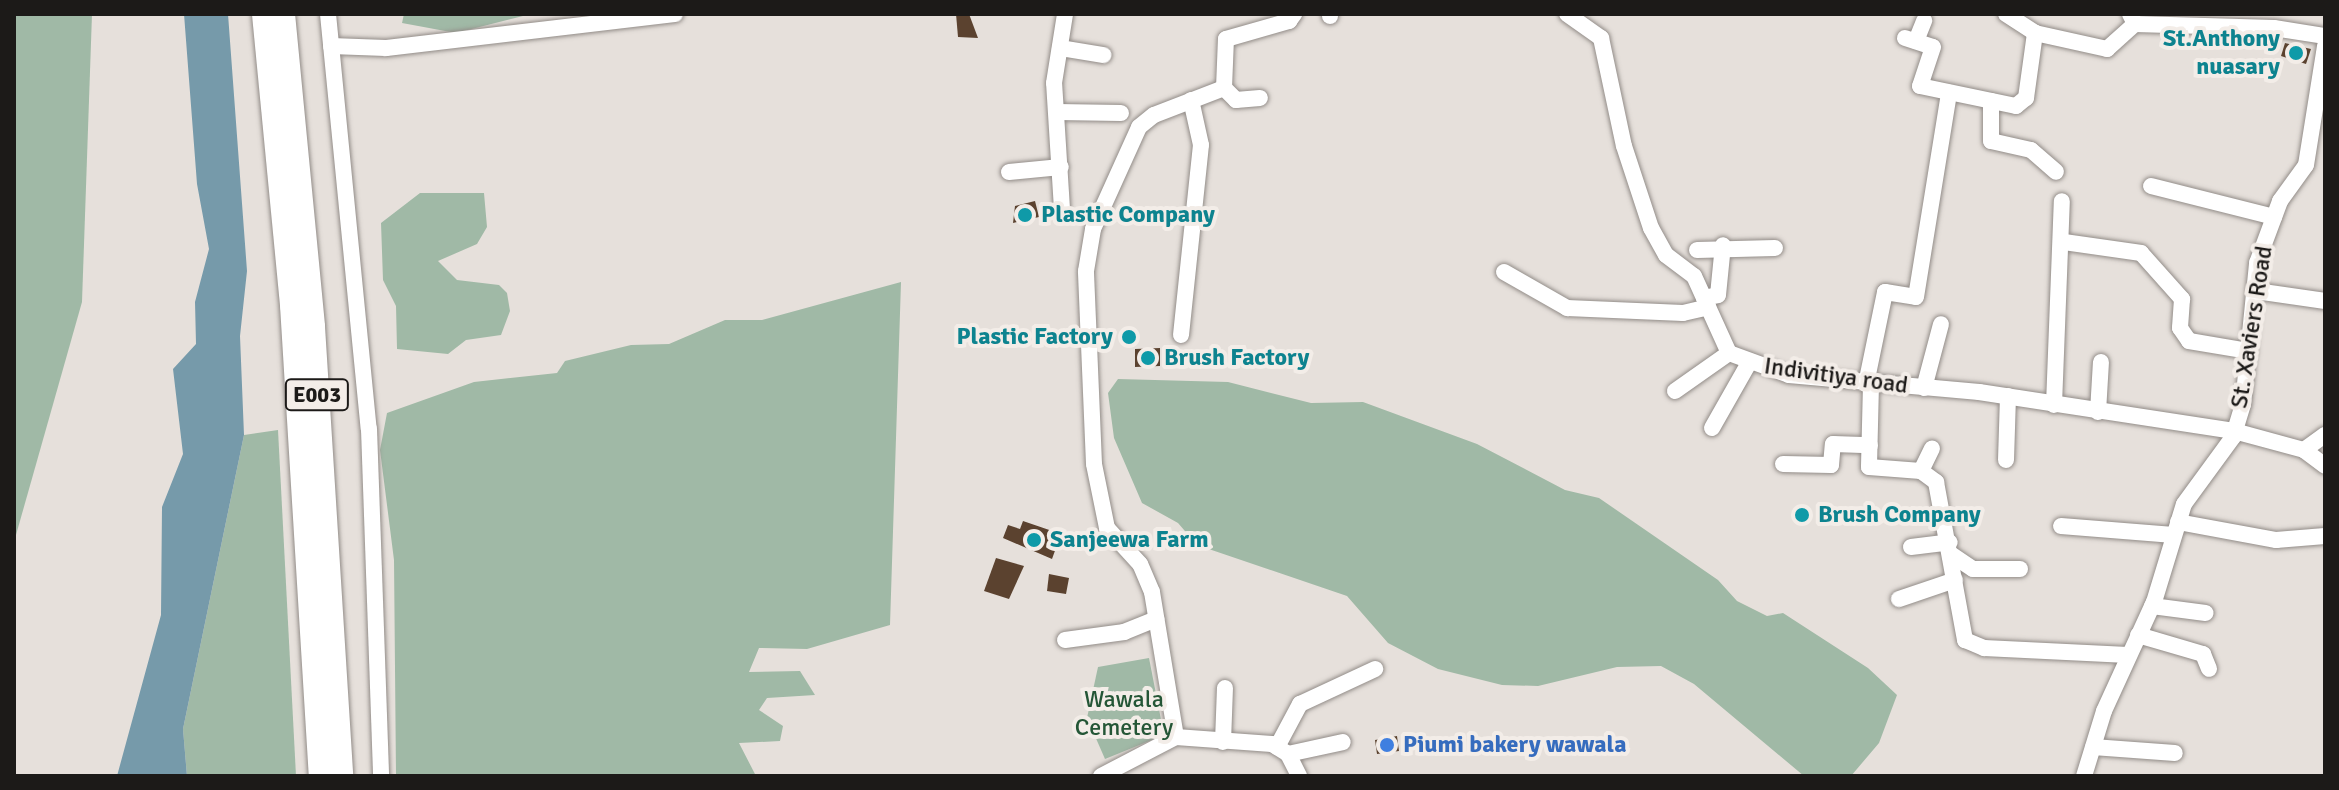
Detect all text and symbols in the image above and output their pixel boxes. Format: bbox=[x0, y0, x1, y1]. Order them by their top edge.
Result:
place label: St.Anthony nuasary bbox=[2163, 25, 2280, 81]
marker: St.Anthony nuasary bbox=[2287, 44, 2305, 62]
place label: Plastic Company bbox=[1041, 201, 1215, 229]
marker: Plastic Company bbox=[1016, 206, 1034, 224]
street label: St. Xaviers Road bbox=[2225, 244, 2279, 410]
place label: Plastic Factory bbox=[956, 323, 1113, 351]
marker: Plastic Factory bbox=[1120, 328, 1138, 346]
place label: Brush Factory bbox=[1164, 344, 1309, 372]
marker: Brush Factory bbox=[1139, 349, 1157, 367]
street label: Indivitiya road bbox=[1762, 352, 1910, 400]
road number: E003 bbox=[283, 377, 351, 413]
place label: Brush Company bbox=[1818, 501, 1981, 529]
marker: Brush Company bbox=[1793, 506, 1811, 524]
place label: Sanjeewa Farm bbox=[1050, 526, 1209, 554]
marker: Sanjeewa Farm bbox=[1025, 531, 1043, 549]
park label: Wawala Cemetery bbox=[1075, 686, 1173, 742]
place label: Piumi bakery wawala bbox=[1403, 731, 1626, 759]
marker: Piumi bakery wawala bbox=[1378, 736, 1396, 754]

